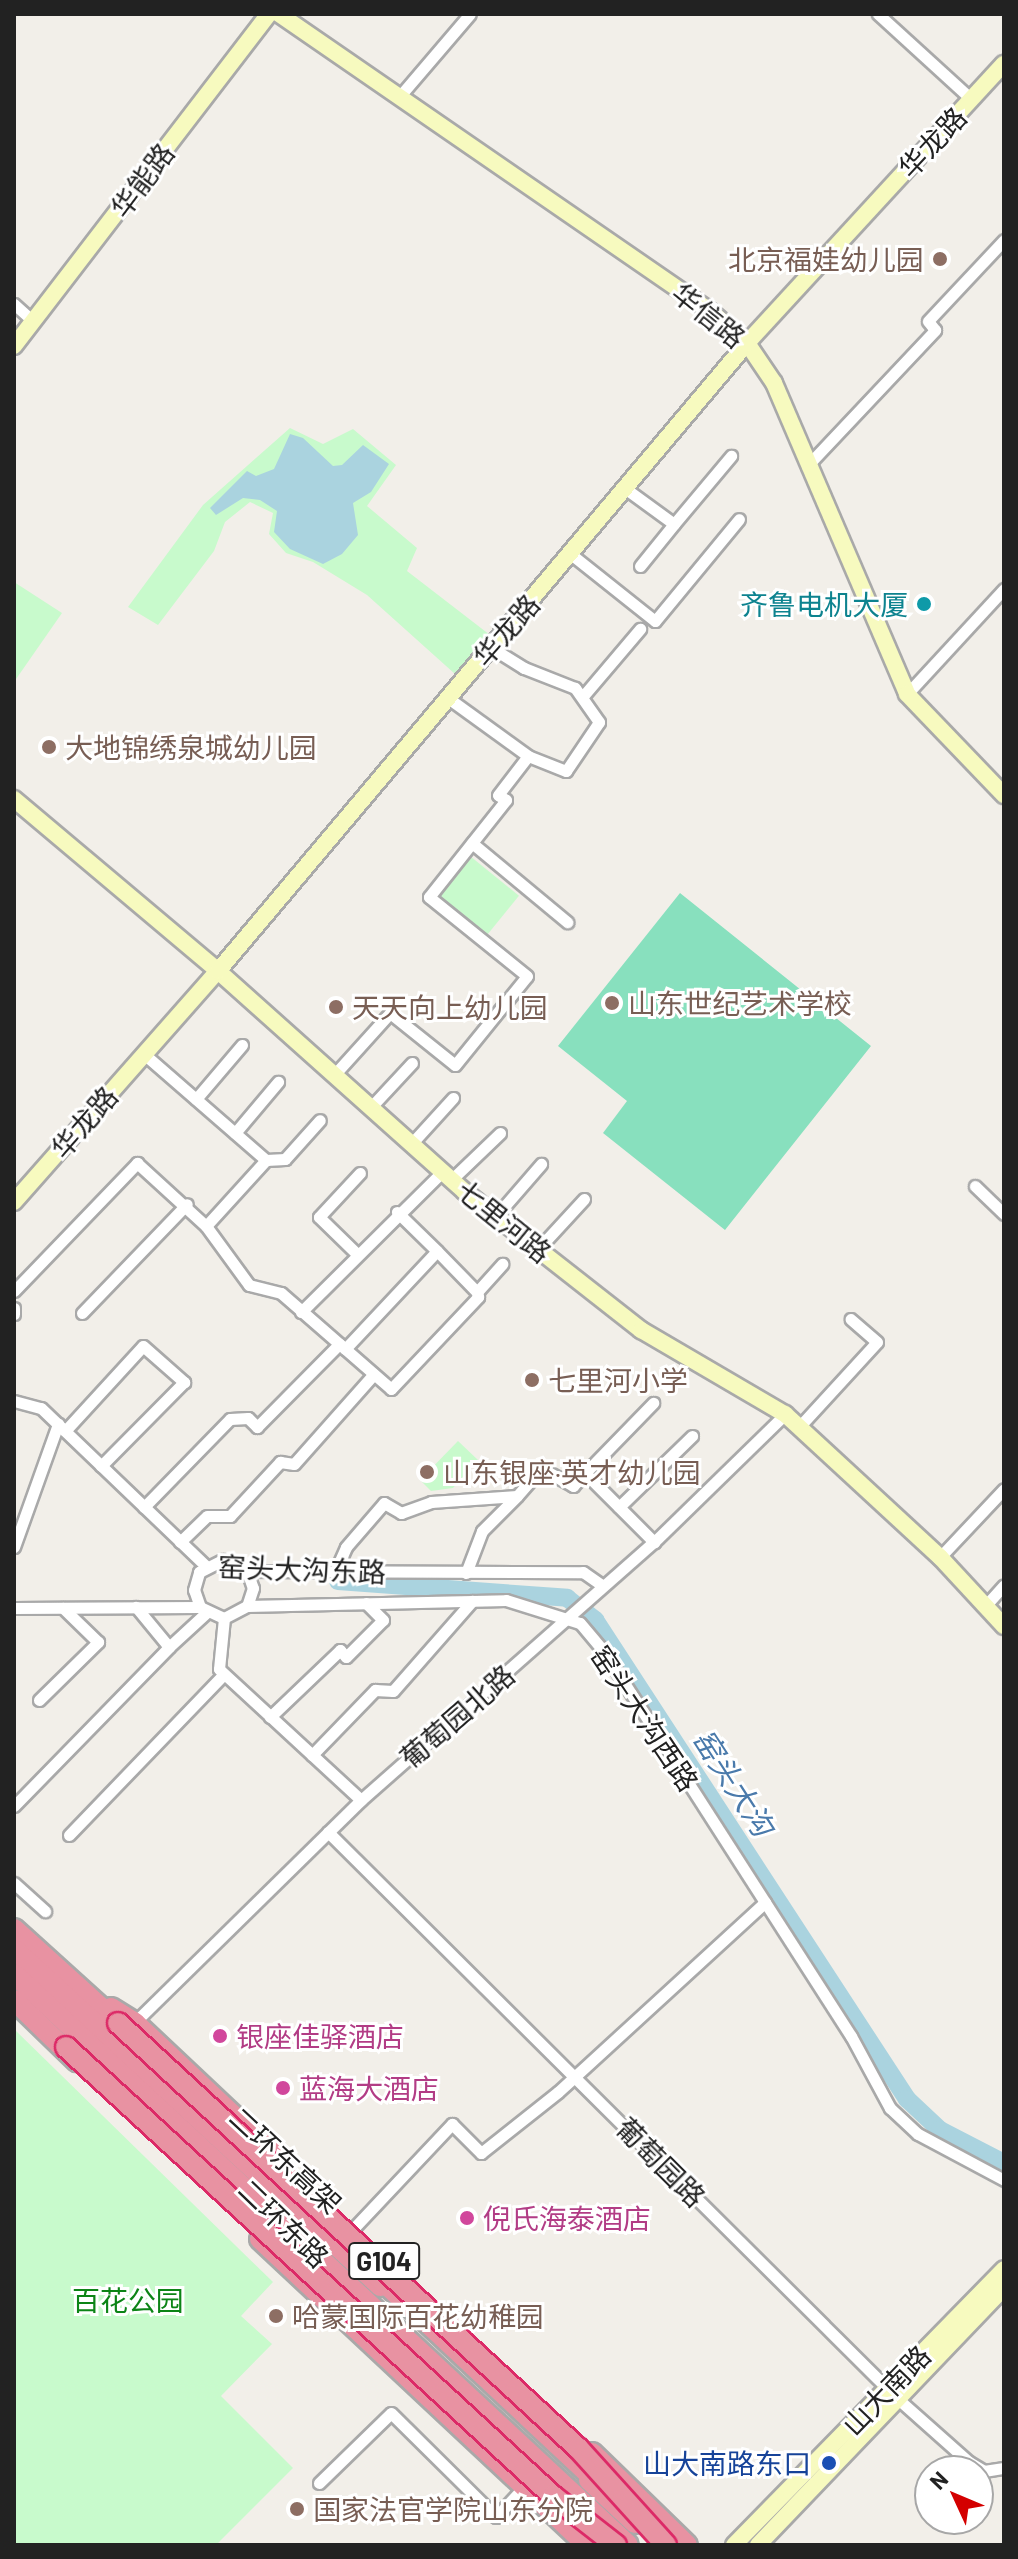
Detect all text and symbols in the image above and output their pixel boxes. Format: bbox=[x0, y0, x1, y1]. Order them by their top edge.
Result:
street label: 华龙路 bbox=[891, 100, 973, 184]
street label: 华能路 bbox=[103, 136, 181, 224]
place label: 北京福娃幼儿园 bbox=[728, 242, 924, 276]
marker: 北京福娃幼儿园 bbox=[931, 250, 949, 268]
street label: 华信路 bbox=[666, 276, 752, 354]
street label: 华龙路 bbox=[466, 587, 546, 673]
place label: 齐鲁电机大厦 bbox=[740, 587, 908, 621]
marker: 齐鲁电机大厦 bbox=[915, 595, 933, 613]
place label: 大地锦绣泉城幼儿园 bbox=[65, 730, 317, 764]
marker: 大地锦绣泉城幼儿园 bbox=[40, 738, 58, 756]
place label: 山东世纪艺术学校 bbox=[628, 986, 852, 1020]
place label: 天天向上幼儿园 bbox=[352, 990, 548, 1024]
marker: 山东世纪艺术学校 bbox=[603, 994, 621, 1012]
marker: 天天向上幼儿园 bbox=[327, 998, 345, 1016]
street label: 华龙路 bbox=[44, 1079, 124, 1165]
street label: 七里河路 bbox=[450, 1173, 558, 1269]
place label: 七里河小学 bbox=[548, 1363, 688, 1397]
marker: 七里河小学 bbox=[523, 1371, 541, 1389]
place label: 山东银座·英才幼儿园 bbox=[443, 1455, 701, 1489]
marker: 山东银座·英才幼儿园 bbox=[418, 1463, 436, 1481]
street label: 窑头大沟东路 bbox=[217, 1549, 387, 1589]
street label: 窑头大沟西路 bbox=[584, 1639, 706, 1797]
street label: 葡萄园北路 bbox=[393, 1657, 521, 1775]
water label: 窑头大沟 bbox=[686, 1722, 782, 1842]
place label: 银座佳驿酒店 bbox=[236, 2019, 404, 2053]
marker: 银座佳驿酒店 bbox=[211, 2027, 229, 2045]
place label: 蓝海大酒店 bbox=[299, 2071, 439, 2105]
marker: 蓝海大酒店 bbox=[274, 2079, 292, 2097]
street label: 二环东高架 bbox=[223, 2100, 349, 2220]
street label: 葡萄园路 bbox=[610, 2111, 712, 2213]
street label: 二环东路 bbox=[232, 2172, 336, 2274]
place label: 倪氏海泰酒店 bbox=[483, 2201, 651, 2235]
marker: 倪氏海泰酒店 bbox=[458, 2209, 476, 2227]
road number: G104 bbox=[348, 2239, 420, 2283]
park label: 百花公园 bbox=[72, 2283, 184, 2317]
place label: 哈蒙国际百花幼稚园 bbox=[292, 2299, 544, 2333]
marker: 哈蒙国际百花幼稚园 bbox=[267, 2307, 285, 2325]
street label: 山大南路 bbox=[835, 2338, 937, 2442]
place label: 山大南路东口 bbox=[643, 2446, 811, 2480]
marker: 山大南路东口 bbox=[818, 2452, 840, 2474]
north arrow bbox=[914, 2455, 994, 2535]
text: N bbox=[924, 2465, 953, 2494]
place label: 国家法官学院山东分院 bbox=[313, 2492, 593, 2526]
marker: 国家法官学院山东分院 bbox=[288, 2500, 306, 2518]

